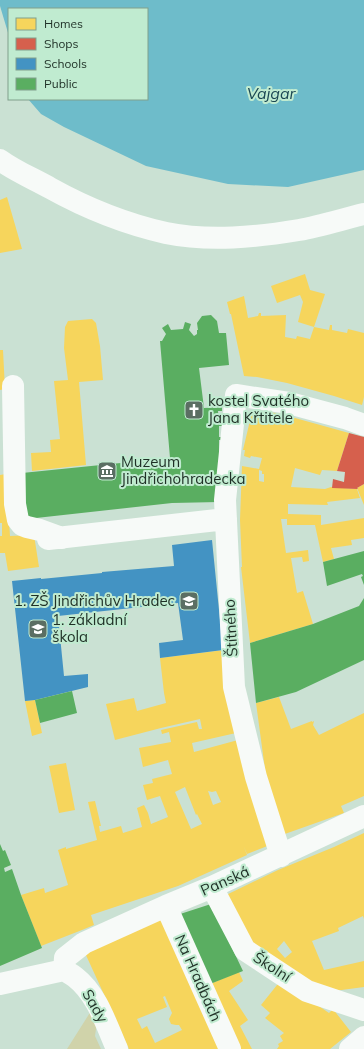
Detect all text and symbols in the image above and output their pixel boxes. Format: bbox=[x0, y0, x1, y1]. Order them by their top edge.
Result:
legend bbox=[8, 8, 148, 100]
text: Homes bbox=[44, 16, 83, 31]
text: Shops bbox=[44, 36, 79, 51]
text: Schools bbox=[44, 56, 87, 71]
text: Public bbox=[44, 76, 78, 91]
water label: Vajgar bbox=[247, 83, 297, 103]
place label: kostel Svatého Jana Křtitele bbox=[208, 391, 309, 427]
church icon: kostel Svatého Jana Křtitele bbox=[183, 399, 205, 421]
place label: Muzeum Jindřichohradecka bbox=[121, 452, 246, 488]
museum icon: Muzeum Jindřichohradecka bbox=[96, 460, 118, 482]
school or university icon: 1. ZŠ Jindřichův Hradec bbox=[178, 590, 200, 612]
place label: 1. ZŠ Jindřichův Hradec bbox=[14, 591, 175, 610]
street label: Štítného bbox=[220, 599, 241, 657]
place label: 1. základní škola bbox=[52, 610, 128, 646]
school or university icon: 1. základní škola bbox=[27, 618, 49, 640]
street label: Panská bbox=[197, 861, 252, 900]
street label: Na Hradbách bbox=[171, 931, 226, 1024]
street label: Školní bbox=[250, 947, 296, 987]
street label: Sady bbox=[78, 986, 113, 1026]

